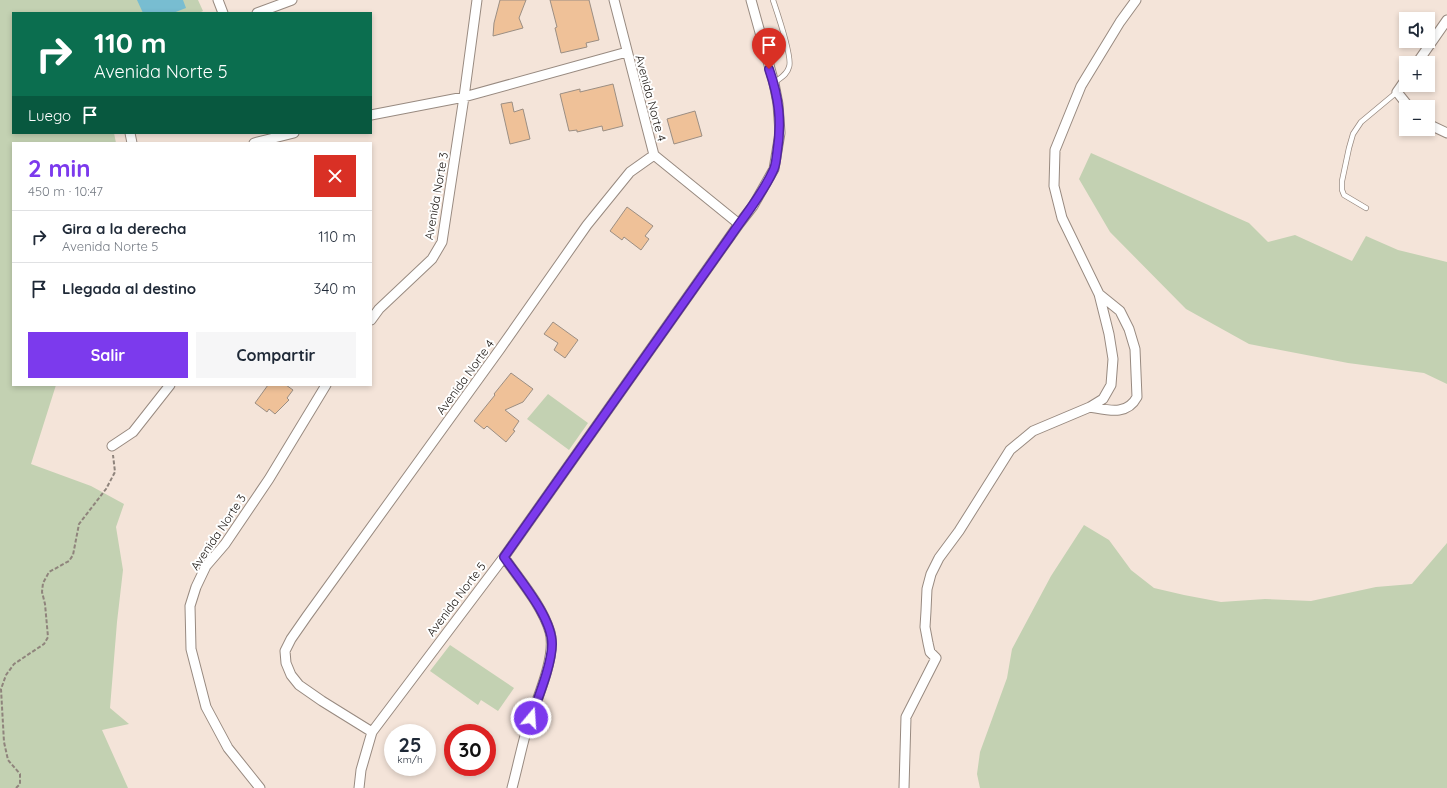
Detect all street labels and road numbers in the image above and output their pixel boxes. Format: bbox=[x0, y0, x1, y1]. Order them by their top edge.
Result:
street label: Avenida Norte 4 bbox=[632, 53, 670, 143]
street label: Avenida Norte 3 bbox=[421, 151, 451, 241]
street label: Avenida Norte 4 bbox=[433, 337, 497, 417]
street label: Avenida Norte 3 bbox=[187, 491, 249, 573]
street label: Avenida Norte 5 bbox=[423, 559, 489, 639]

